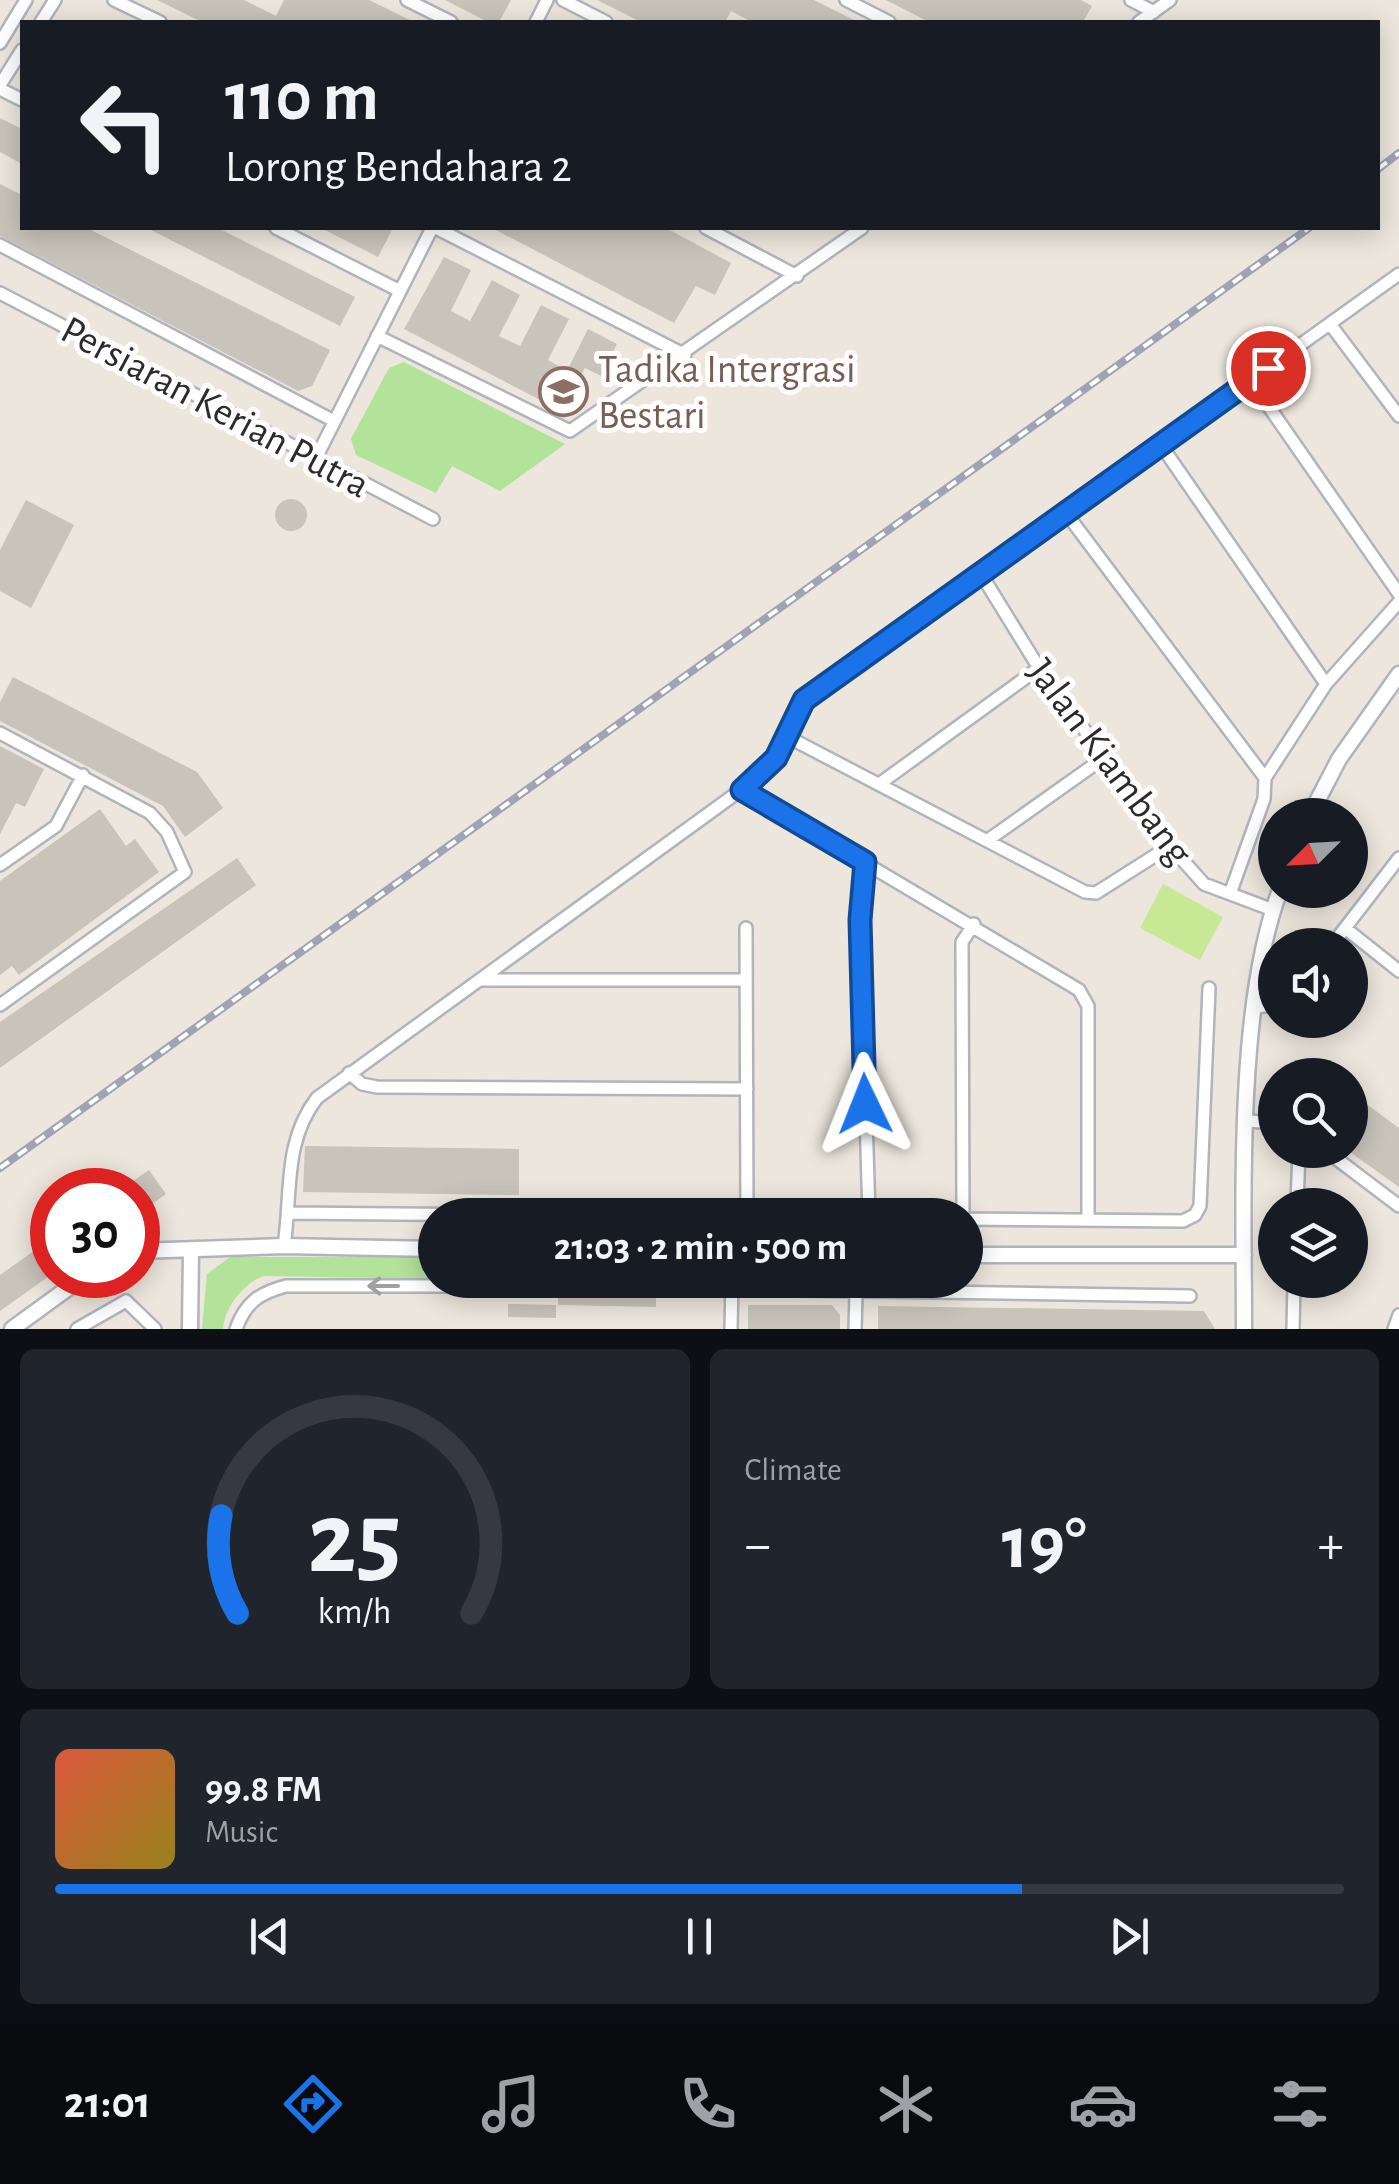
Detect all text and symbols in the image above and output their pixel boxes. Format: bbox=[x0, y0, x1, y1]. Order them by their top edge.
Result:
icon: left bbox=[60, 60, 190, 190]
text: 110 m bbox=[225, 63, 379, 133]
text: Lorong Bendahara 2 bbox=[225, 145, 572, 190]
street label: Persiaran Kerian Putra bbox=[54, 310, 376, 506]
pin bbox=[1226, 326, 1311, 411]
icon: arrive bbox=[1241, 341, 1296, 396]
place label: Tadika Intergrasi Bestari bbox=[598, 350, 856, 436]
school or university icon: Tadika Intergrasi Bestari bbox=[537, 365, 589, 417]
street label: Jalan Kiambang bbox=[1020, 652, 1200, 873]
north arrow bbox=[1258, 798, 1368, 908]
map controls bbox=[1258, 798, 1368, 1298]
button: sound bbox=[1258, 928, 1368, 1038]
position arrow bbox=[813, 1052, 917, 1156]
button: search bbox=[1258, 1058, 1368, 1168]
speed limit sign: 30 bbox=[30, 1168, 160, 1298]
button: layers bbox=[1258, 1188, 1368, 1298]
text: 21:03 · 2 min · 500 m bbox=[554, 1229, 847, 1267]
one-way arrow bbox=[367, 1276, 400, 1296]
text: Climate bbox=[745, 1454, 842, 1486]
text: 25 bbox=[308, 1488, 402, 1592]
text: 19° bbox=[1002, 1507, 1087, 1582]
text: − bbox=[745, 1518, 771, 1573]
text: + bbox=[1318, 1518, 1344, 1573]
text: km/h bbox=[318, 1594, 392, 1630]
text: 99.8 FM bbox=[205, 1771, 322, 1809]
text: Music bbox=[205, 1816, 278, 1848]
icon: previous bbox=[242, 1909, 297, 1964]
icon: pause bbox=[672, 1909, 727, 1964]
icon: next bbox=[1102, 1909, 1157, 1964]
icon: directions bbox=[278, 2069, 348, 2139]
icon: music bbox=[476, 2069, 546, 2139]
icon: phone bbox=[673, 2069, 743, 2139]
icon: climate bbox=[871, 2069, 941, 2139]
icon: car bbox=[1068, 2069, 1138, 2139]
icon: filters bbox=[1265, 2069, 1335, 2139]
text: 21:01 bbox=[64, 2081, 151, 2126]

